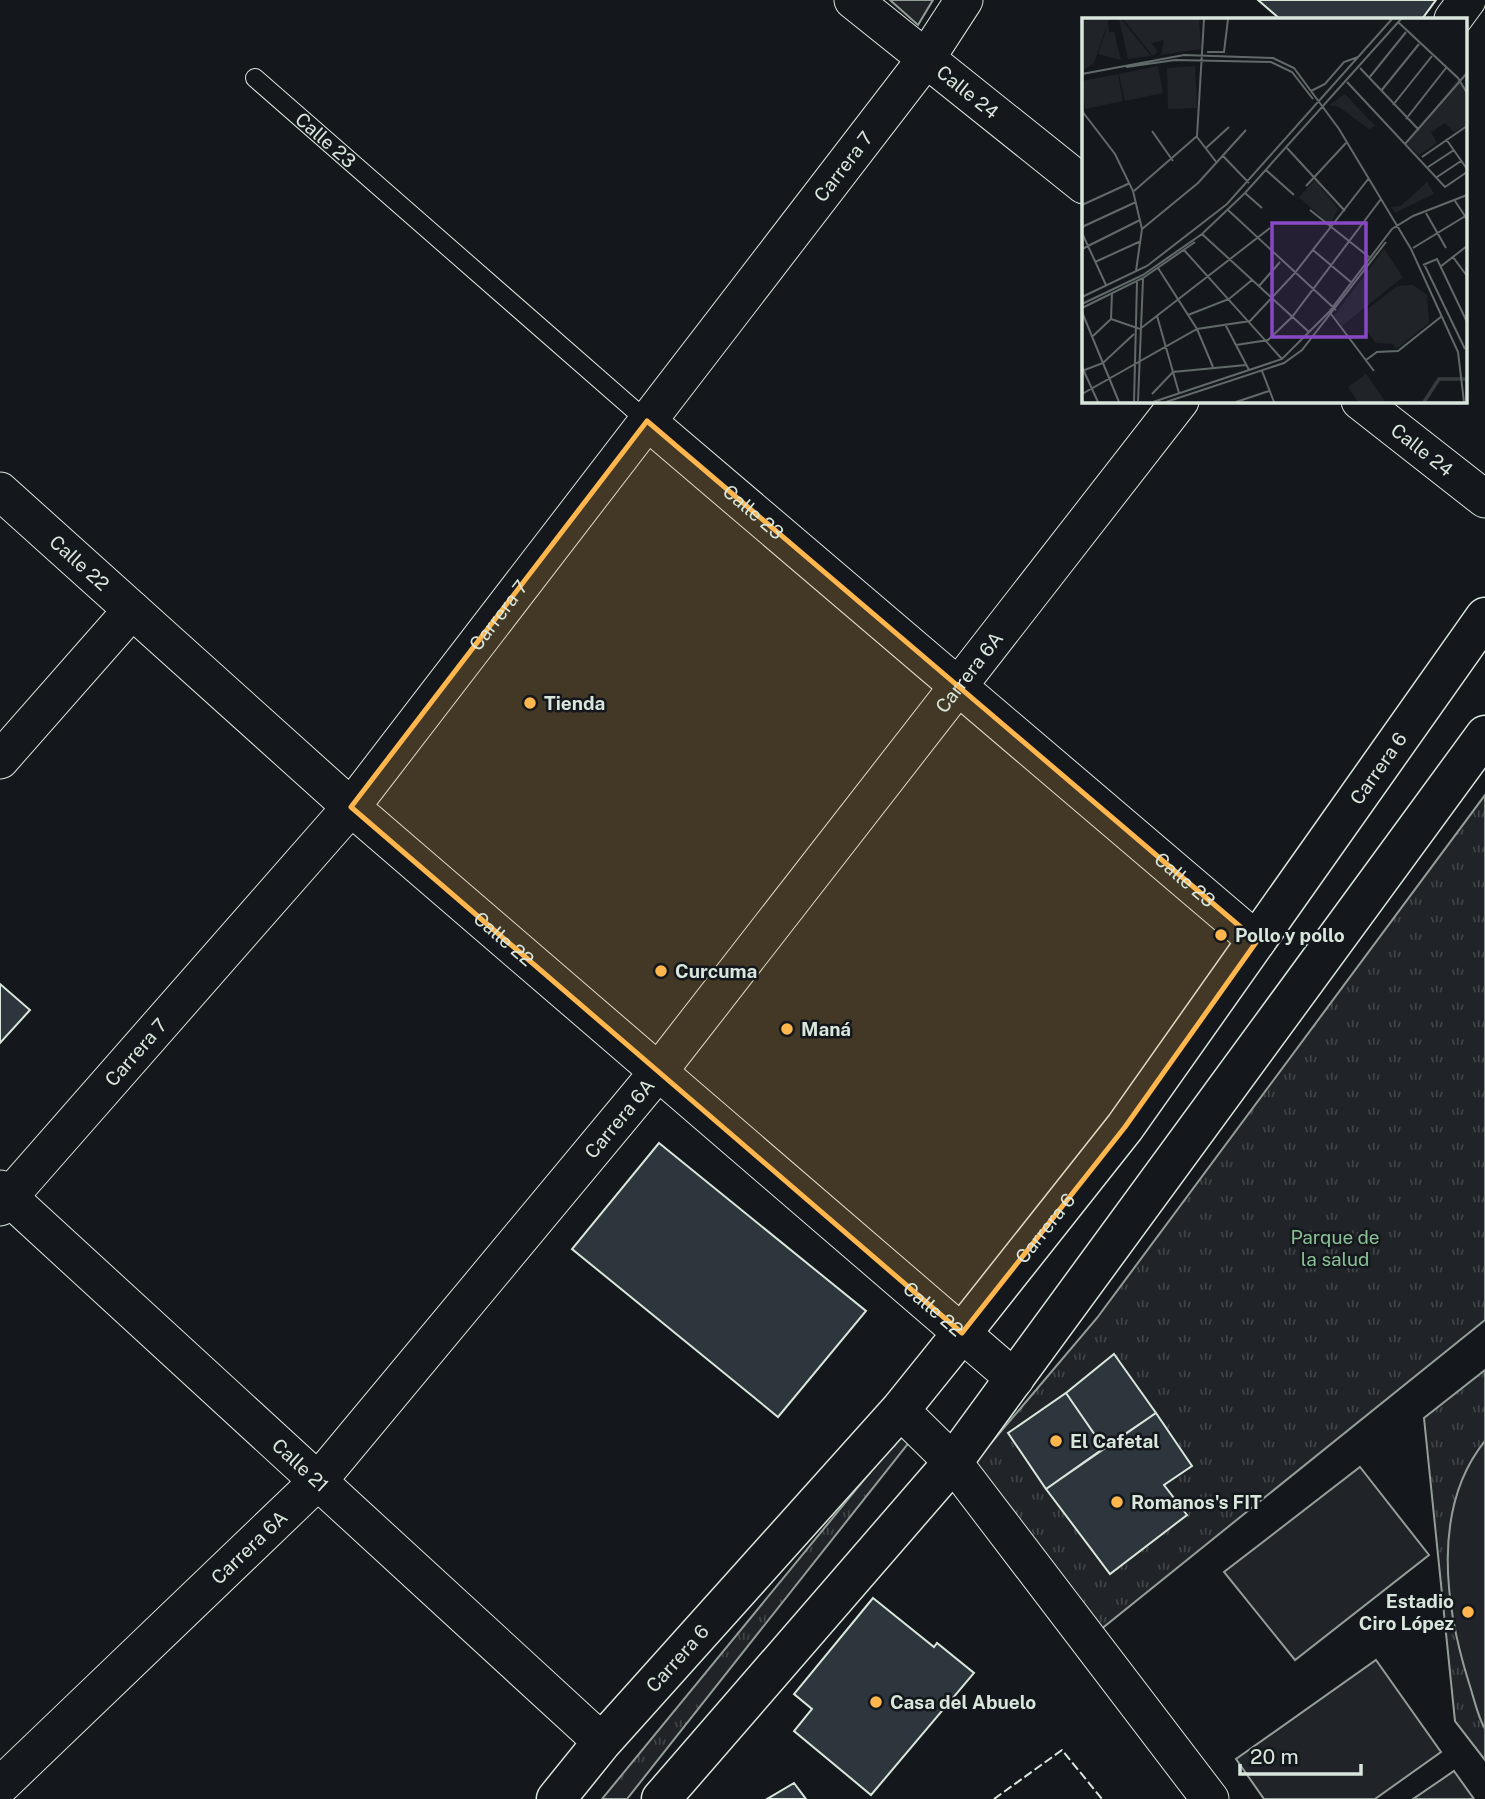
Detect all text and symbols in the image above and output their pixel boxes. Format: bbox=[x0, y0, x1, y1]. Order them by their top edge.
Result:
inset map bbox=[1082, 18, 1468, 402]
street label: Calle 24 bbox=[932, 61, 1003, 123]
street label: Calle 23 bbox=[291, 108, 360, 172]
street label: Carrera 7 bbox=[809, 127, 877, 206]
street label: Calle 24 bbox=[1387, 419, 1458, 481]
street label: Calle 23 bbox=[719, 480, 788, 544]
street label: Calle 22 bbox=[45, 530, 114, 595]
street label: Carrera 7 bbox=[464, 576, 532, 655]
street label: Carrera 6A bbox=[931, 627, 1007, 717]
place label: Tienda bbox=[544, 692, 605, 714]
marker: Tienda bbox=[522, 695, 538, 711]
street label: Carrera 6 bbox=[1345, 728, 1411, 809]
street label: Calle 23 bbox=[1150, 848, 1220, 912]
street label: Calle 22 bbox=[469, 907, 538, 971]
place label: Pollo y pollo bbox=[1235, 924, 1345, 946]
marker: Pollo y pollo bbox=[1213, 927, 1229, 943]
place label: Curcuma bbox=[675, 960, 757, 982]
marker: Curcuma bbox=[653, 963, 669, 979]
street label: Carrera 7 bbox=[100, 1014, 171, 1090]
place label: Maná bbox=[801, 1018, 851, 1040]
marker: Maná bbox=[779, 1021, 795, 1037]
street label: Carrera 6A bbox=[580, 1074, 659, 1163]
street label: Carrera 6 bbox=[1011, 1189, 1079, 1267]
park label: Parque de la salud bbox=[1290, 1226, 1380, 1270]
street label: Calle 22 bbox=[899, 1277, 968, 1341]
place label: El Cafetal bbox=[1070, 1430, 1160, 1452]
marker: El Cafetal bbox=[1048, 1433, 1064, 1449]
street label: Calle 21 bbox=[268, 1434, 333, 1496]
place label: Romanos's FIT bbox=[1131, 1491, 1262, 1513]
marker: Romanos's FIT bbox=[1109, 1494, 1125, 1510]
street label: Carrera 6A bbox=[207, 1506, 291, 1589]
place label: Estadio Ciro López bbox=[1359, 1590, 1454, 1634]
marker: Estadio Ciro López bbox=[1460, 1604, 1476, 1620]
street label: Carrera 6 bbox=[641, 1620, 713, 1696]
place label: Casa del Abuelo bbox=[890, 1691, 1036, 1713]
marker: Casa del Abuelo bbox=[868, 1694, 884, 1710]
scale bar bbox=[1240, 1732, 1361, 1776]
text: 20 m bbox=[1250, 1744, 1299, 1769]

